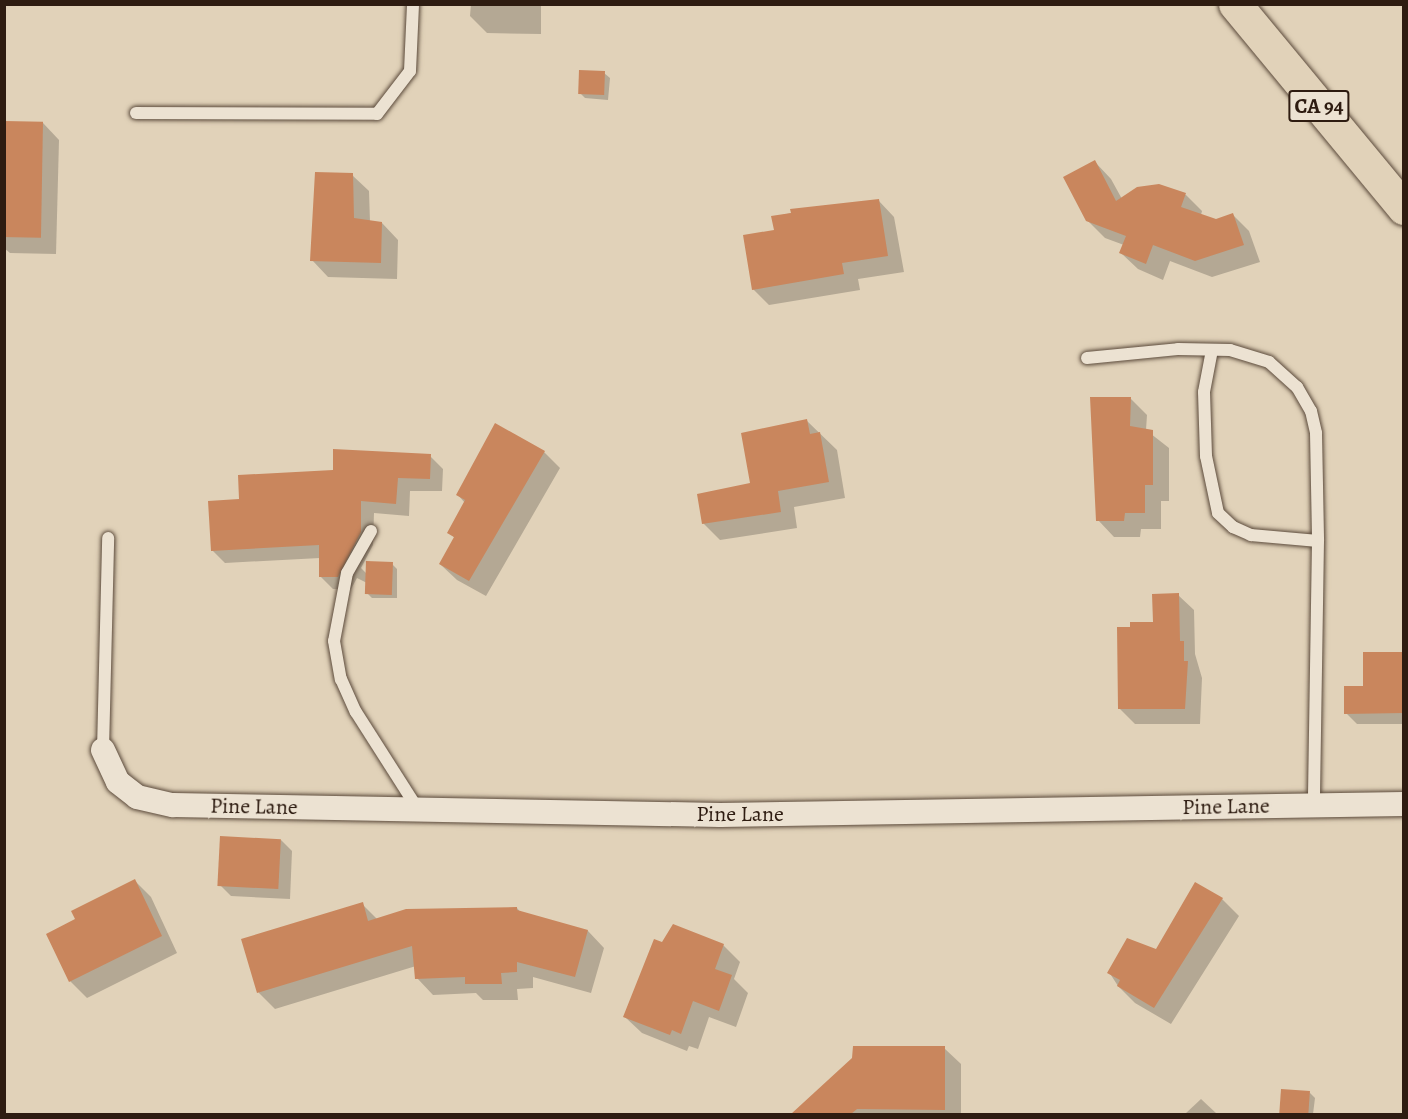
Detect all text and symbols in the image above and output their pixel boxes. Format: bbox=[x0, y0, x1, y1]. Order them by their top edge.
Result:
road number: CA 94 bbox=[1288, 88, 1350, 124]
street label: Pine Lane bbox=[210, 793, 298, 821]
street label: Pine Lane bbox=[1182, 793, 1270, 821]
street label: Pine Lane bbox=[696, 802, 784, 828]

